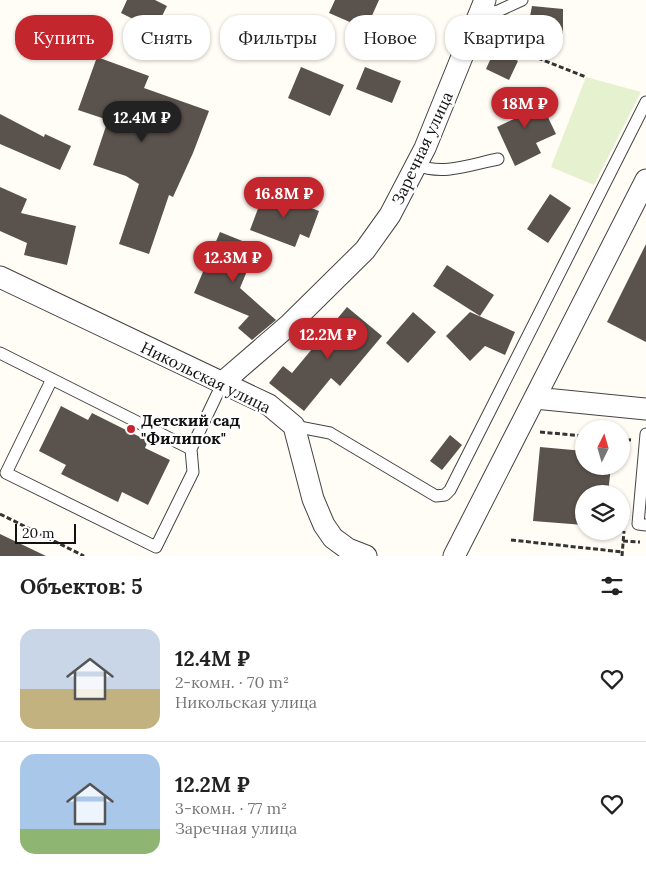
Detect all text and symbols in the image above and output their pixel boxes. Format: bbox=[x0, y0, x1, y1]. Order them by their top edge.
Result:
chip: Купить bbox=[15, 15, 113, 60]
chip: Снять bbox=[123, 15, 210, 60]
chip: Фильтры bbox=[220, 15, 335, 60]
chip: Новое bbox=[345, 15, 435, 60]
chip: Квартира bbox=[445, 15, 563, 60]
pin: 18M ₽ bbox=[490, 86, 560, 129]
street label: Заречная улица bbox=[387, 88, 457, 208]
text: 18M ₽ bbox=[502, 93, 548, 113]
pin: 12.4M ₽ bbox=[96, 100, 188, 143]
text: 12.4M ₽ bbox=[113, 107, 171, 127]
pin: 16.8M ₽ bbox=[238, 176, 330, 219]
text: 16.8M ₽ bbox=[255, 183, 313, 203]
pin: 12.3M ₽ bbox=[187, 240, 279, 283]
text: 12.3M ₽ bbox=[204, 247, 262, 267]
pin: 12.2M ₽ bbox=[282, 318, 374, 360]
text: 12.2M ₽ bbox=[300, 324, 356, 344]
street label: Никольская улица bbox=[138, 337, 274, 417]
place label: Детский сад "Филипок" bbox=[141, 410, 241, 448]
north arrow bbox=[575, 420, 630, 475]
map controls bbox=[575, 420, 630, 540]
marker: Детский сад "Филипок" bbox=[125, 423, 137, 435]
button: layers bbox=[575, 485, 630, 540]
scale bar bbox=[15, 521, 76, 544]
text: 20 m bbox=[22, 524, 54, 542]
icon: filters bbox=[598, 572, 626, 600]
text: Объектов: 5 bbox=[20, 573, 143, 600]
text: 12.4M ₽ bbox=[175, 645, 250, 672]
icon: home bbox=[60, 649, 120, 709]
icon: heart bbox=[598, 665, 626, 693]
text: 2-комн. · 70 m² bbox=[175, 672, 289, 692]
text: Никольская улица bbox=[175, 692, 317, 712]
text: 12.2M ₽ bbox=[175, 771, 250, 798]
icon: home bbox=[60, 774, 120, 834]
icon: heart bbox=[598, 790, 626, 818]
text: 3-комн. · 77 m² bbox=[175, 798, 287, 818]
text: Заречная улица bbox=[175, 818, 297, 838]

